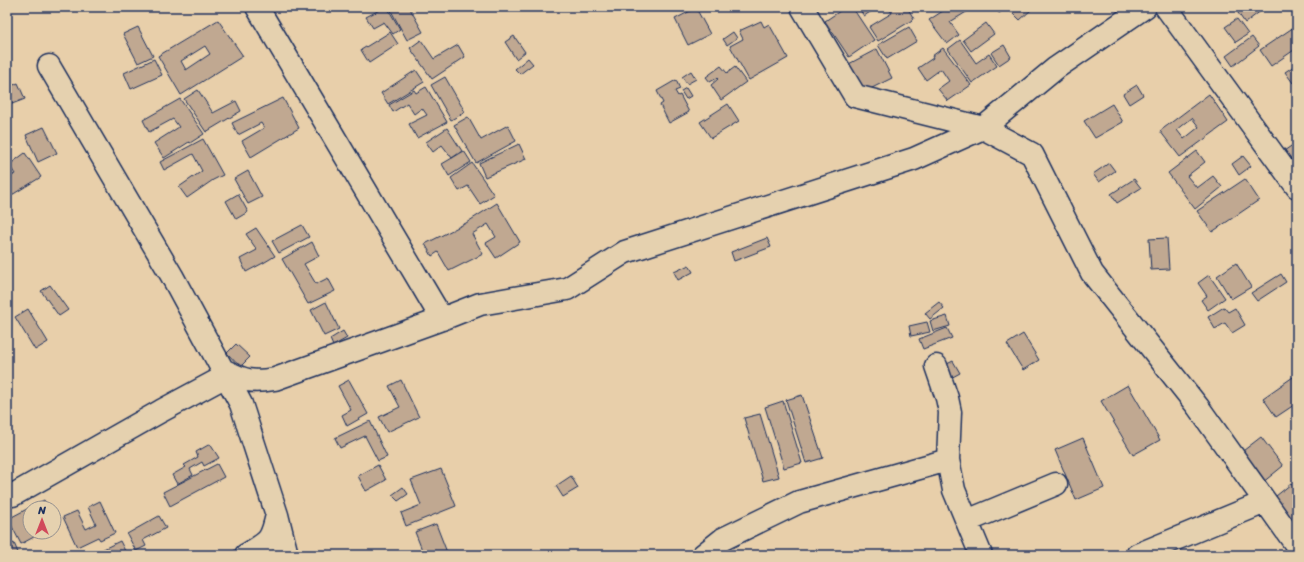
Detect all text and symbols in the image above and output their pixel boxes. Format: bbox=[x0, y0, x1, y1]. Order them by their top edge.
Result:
north arrow bbox=[22, 500, 62, 540]
text: N bbox=[37, 501, 46, 520]

